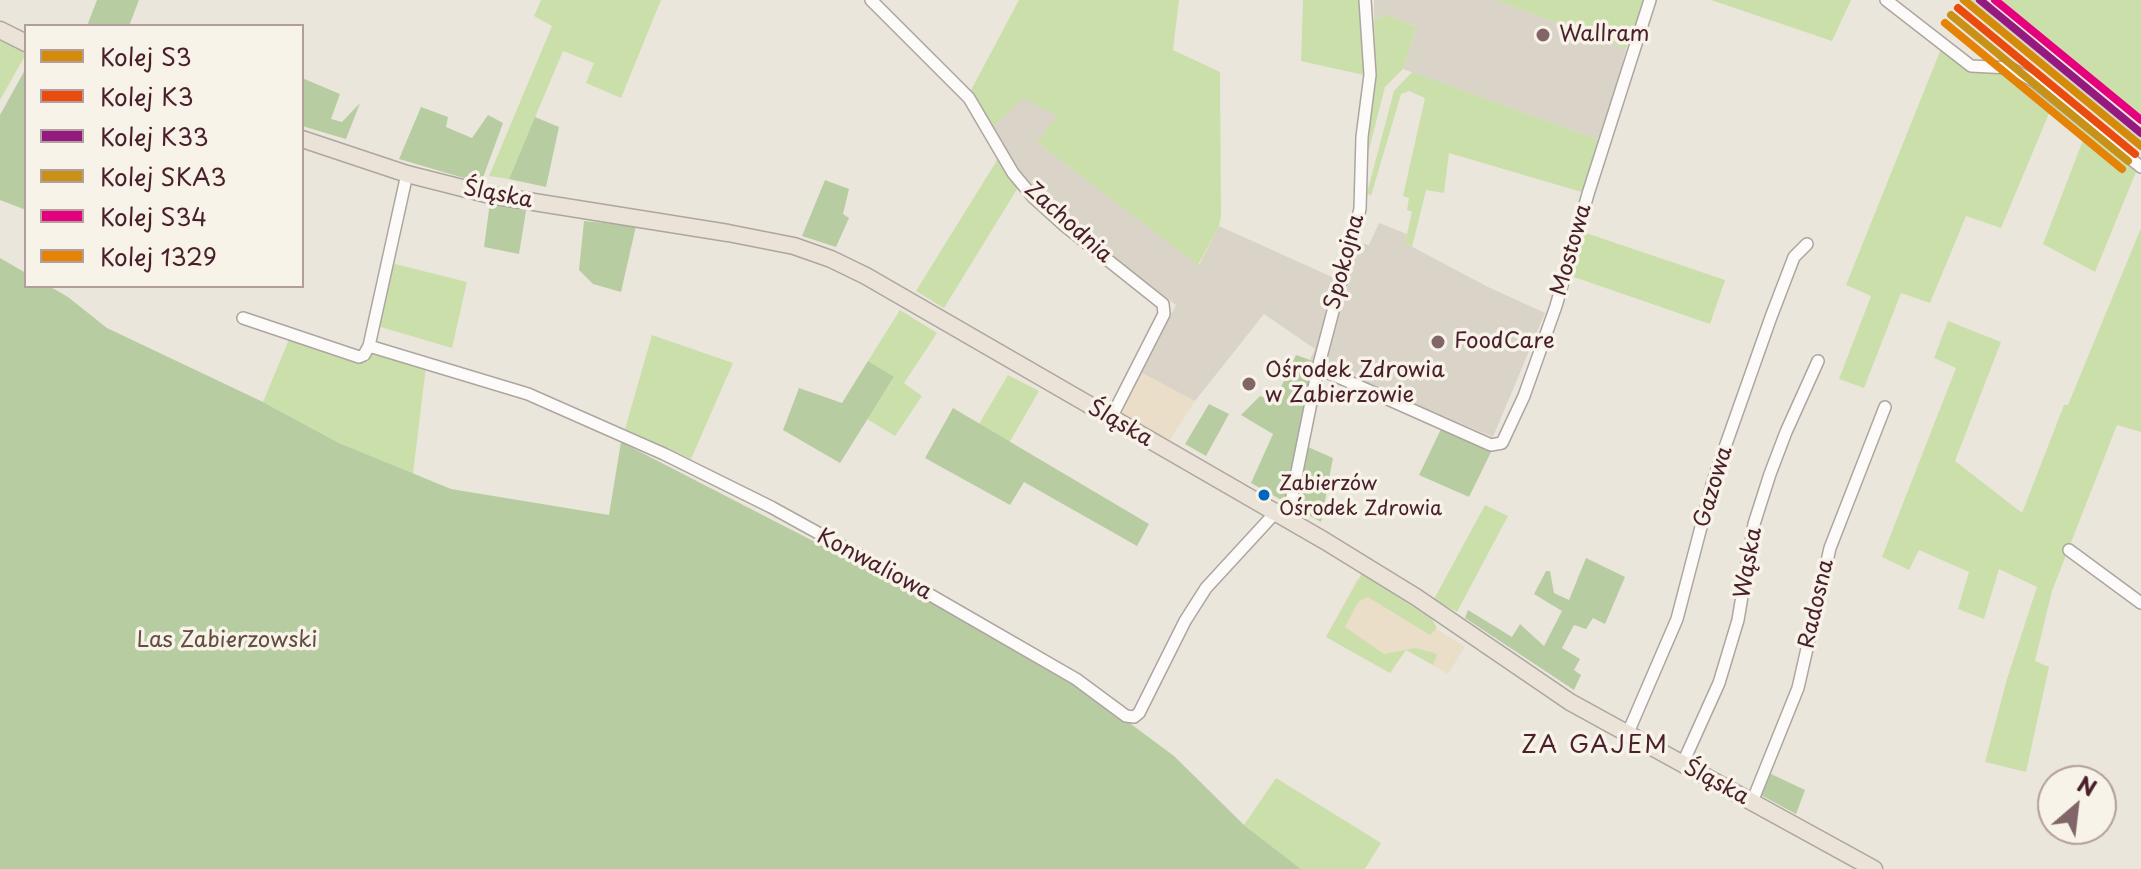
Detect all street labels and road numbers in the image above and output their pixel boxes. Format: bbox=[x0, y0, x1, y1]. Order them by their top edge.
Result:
street label: Śląska bbox=[461, 175, 535, 215]
street label: Zachodnia bbox=[1019, 177, 1117, 269]
street label: Mostowa bbox=[1546, 201, 1598, 299]
street label: Spokojna bbox=[1320, 211, 1370, 313]
street label: Śląska bbox=[1083, 395, 1157, 453]
street label: Gazowa bbox=[1689, 443, 1739, 531]
street label: Konwaliowa bbox=[812, 524, 936, 606]
street label: Wąska bbox=[1730, 526, 1768, 600]
street label: Radosna bbox=[1794, 557, 1840, 651]
street label: Śląska bbox=[1679, 755, 1753, 811]

